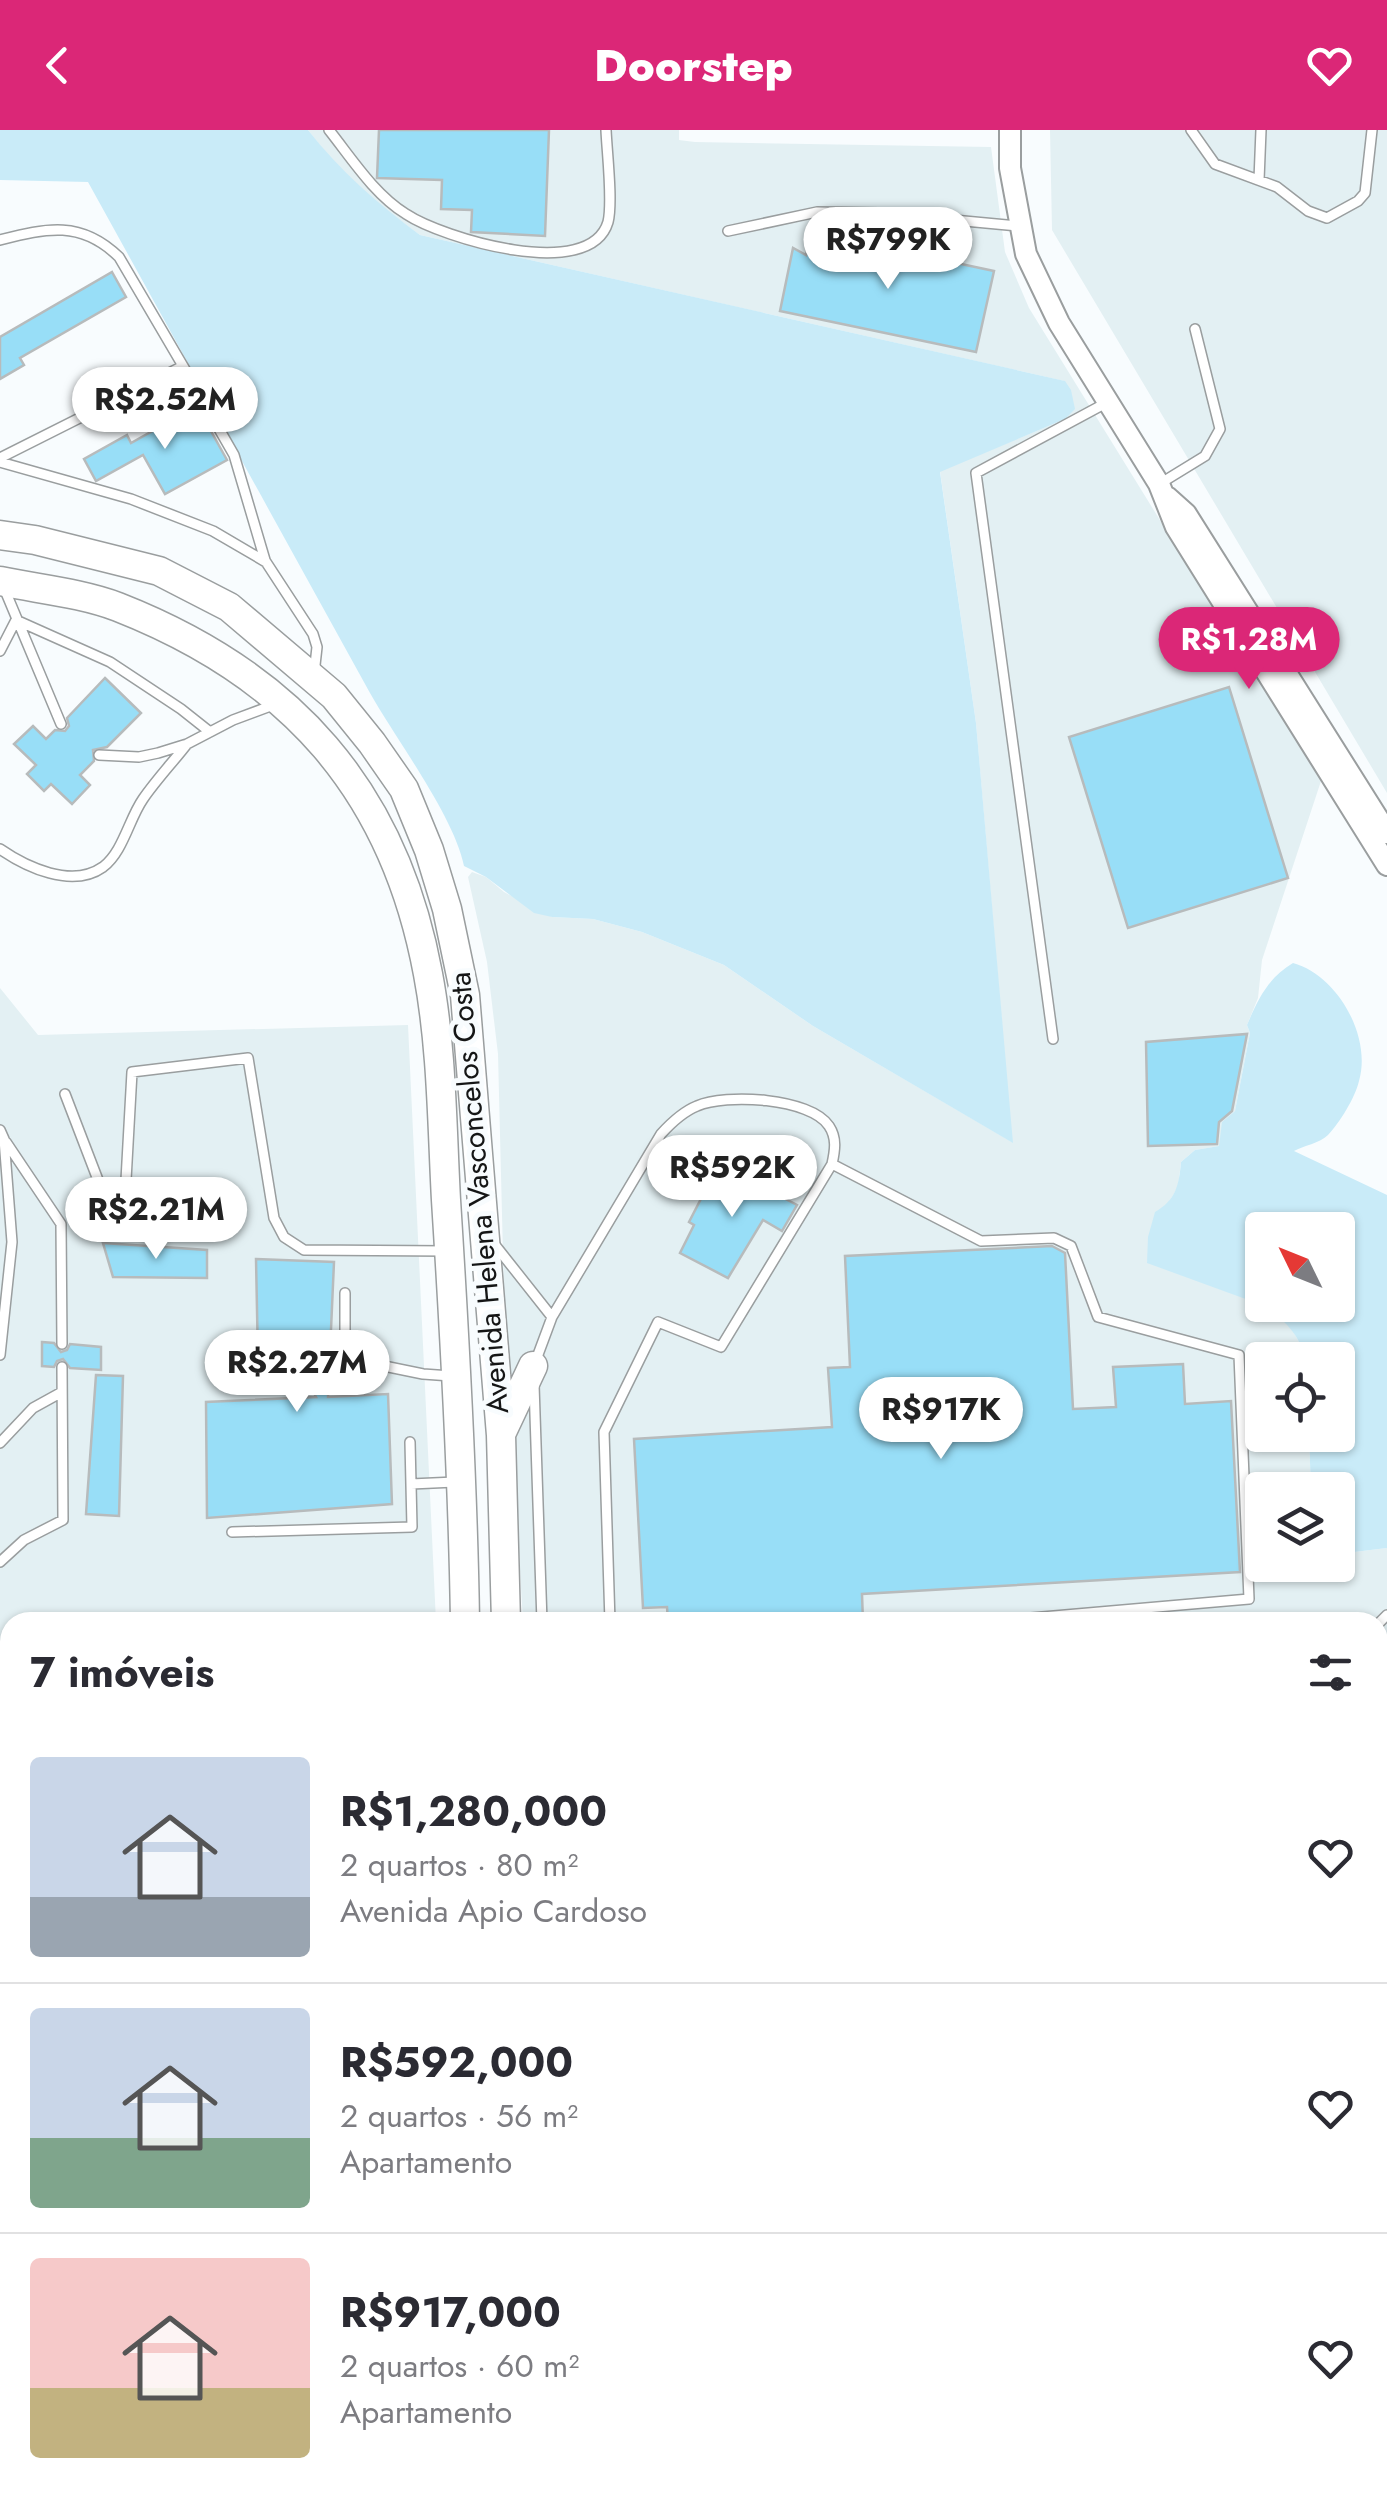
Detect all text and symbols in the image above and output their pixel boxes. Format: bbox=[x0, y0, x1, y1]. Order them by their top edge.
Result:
text: Doorstep bbox=[594, 33, 793, 98]
icon: back bbox=[30, 38, 85, 93]
icon: heart bbox=[1302, 38, 1357, 93]
pin: R$799K bbox=[807, 207, 969, 292]
text: R$799K bbox=[825, 216, 951, 262]
pin: R$2.52M bbox=[73, 367, 257, 452]
text: R$2.52M bbox=[94, 376, 236, 422]
pin: R$1.28M bbox=[1157, 607, 1341, 692]
text: R$1.28M bbox=[1181, 616, 1317, 662]
street label: Avenida Helena Vasconcelos Costa bbox=[438, 970, 519, 1416]
pin: R$592K bbox=[651, 1135, 813, 1220]
text: R$592K bbox=[669, 1144, 795, 1190]
pin: R$2.21M bbox=[64, 1177, 248, 1262]
text: R$2.21M bbox=[87, 1186, 225, 1232]
north arrow bbox=[1245, 1212, 1355, 1322]
map controls bbox=[1245, 1212, 1355, 1582]
pin: R$2.27M bbox=[205, 1330, 389, 1415]
text: R$2.27M bbox=[227, 1339, 367, 1385]
button: locate bbox=[1245, 1342, 1355, 1452]
pin: R$917K bbox=[860, 1377, 1022, 1462]
text: R$917K bbox=[881, 1386, 1001, 1432]
button: layers bbox=[1245, 1472, 1355, 1582]
text: 7 imóveis bbox=[30, 1642, 214, 1703]
icon: filters bbox=[1303, 1645, 1358, 1700]
text: R$1,280,000 bbox=[340, 1781, 607, 1842]
icon: home bbox=[110, 1797, 230, 1917]
icon: heart bbox=[1303, 1830, 1358, 1885]
text: 2 quartos · 80 m² bbox=[340, 1842, 578, 1888]
text: Avenida Apio Cardoso bbox=[340, 1888, 647, 1934]
text: R$592,000 bbox=[340, 2032, 573, 2093]
icon: home bbox=[110, 2048, 230, 2168]
icon: heart bbox=[1303, 2081, 1358, 2136]
text: 2 quartos · 56 m² bbox=[340, 2093, 578, 2139]
text: Apartamento bbox=[340, 2139, 512, 2185]
text: R$917,000 bbox=[340, 2282, 561, 2343]
icon: home bbox=[110, 2298, 230, 2418]
icon: heart bbox=[1303, 2331, 1358, 2386]
text: 2 quartos · 60 m² bbox=[340, 2343, 579, 2389]
text: Apartamento bbox=[340, 2389, 512, 2435]

